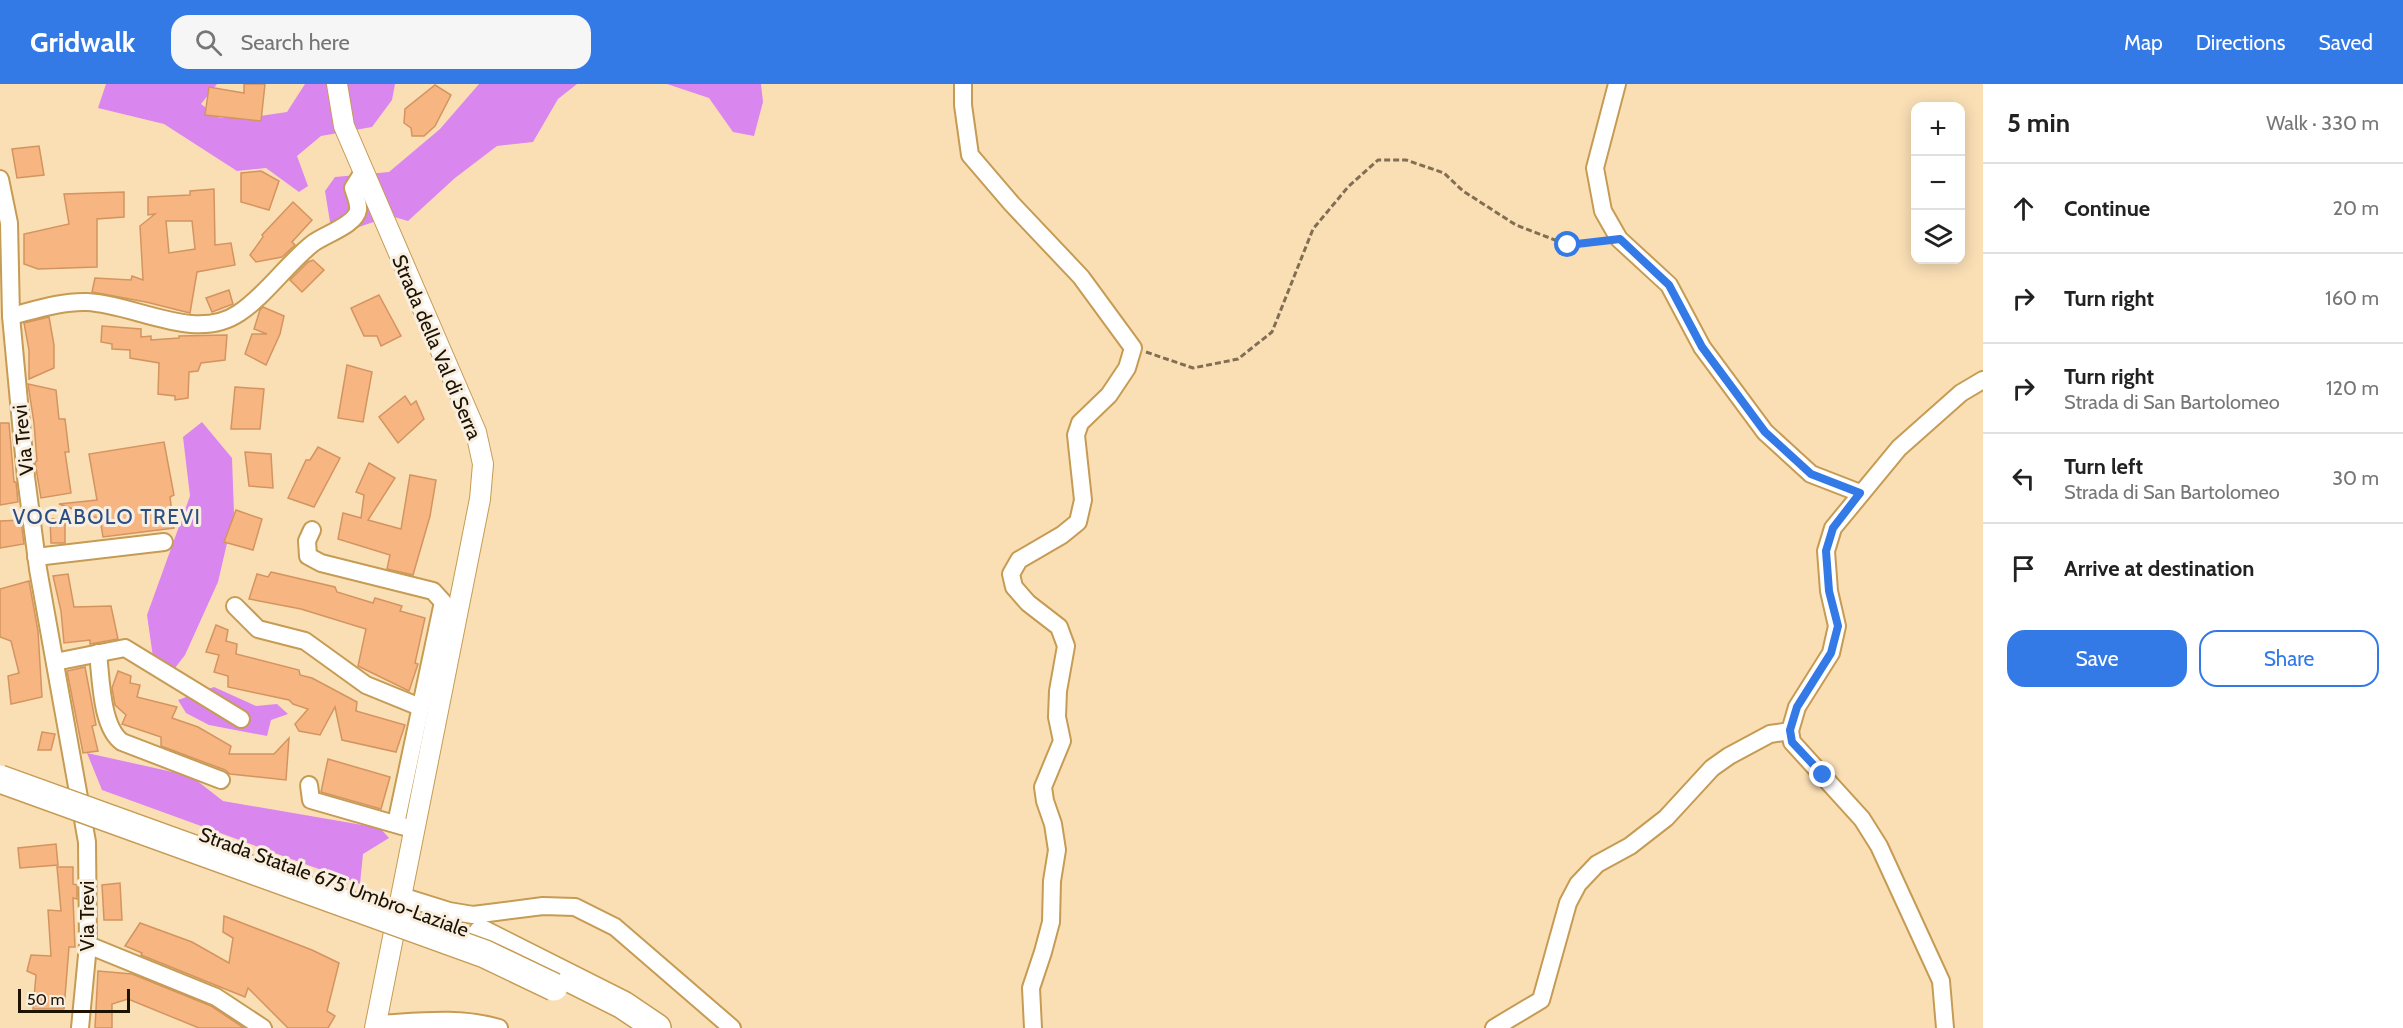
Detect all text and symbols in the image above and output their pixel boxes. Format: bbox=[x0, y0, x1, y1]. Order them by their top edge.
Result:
search box bbox=[171, 15, 591, 69]
text: Gridwalk bbox=[30, 25, 135, 59]
icon: search bbox=[192, 26, 225, 59]
text: Search here bbox=[240, 29, 350, 56]
text: Map bbox=[2124, 30, 2163, 55]
text: Directions bbox=[2196, 30, 2285, 55]
text: Saved bbox=[2318, 30, 2373, 55]
map controls bbox=[1911, 102, 1965, 264]
button: + bbox=[1911, 102, 1965, 156]
text: 5 min bbox=[2007, 107, 2070, 139]
text: Walk · 330 m bbox=[2266, 111, 2379, 135]
button: − bbox=[1911, 156, 1965, 210]
icon: ahead bbox=[2007, 192, 2040, 225]
text: Continue bbox=[2064, 195, 2150, 222]
text: 20 m bbox=[2333, 196, 2379, 220]
button: layers bbox=[1911, 210, 1965, 264]
route start bbox=[1554, 231, 1580, 257]
street label: Strada della Val di Serra bbox=[387, 251, 487, 443]
icon: right bbox=[2007, 282, 2040, 315]
text: Turn right bbox=[2064, 285, 2154, 312]
text: 160 m bbox=[2325, 286, 2379, 310]
text: Turn right bbox=[2064, 363, 2154, 390]
icon: right bbox=[2007, 372, 2040, 405]
text: 120 m bbox=[2326, 376, 2379, 400]
text: Strada di San Bartolomeo bbox=[2064, 390, 2280, 414]
street label: Via Trevi bbox=[7, 404, 39, 476]
text: Turn left bbox=[2064, 453, 2143, 480]
icon: left bbox=[2007, 462, 2040, 495]
text: 30 m bbox=[2332, 466, 2379, 490]
text: Strada di San Bartolomeo bbox=[2064, 480, 2280, 504]
district label: VOCABOLO TREVI bbox=[13, 504, 201, 529]
icon: arrive bbox=[2007, 552, 2040, 585]
text: Arrive at destination bbox=[2064, 555, 2254, 582]
button: Save bbox=[2007, 630, 2187, 687]
button: Share bbox=[2199, 630, 2379, 687]
route end bbox=[1809, 761, 1835, 787]
street label: Strada Statale 675 Umbro-Laziale bbox=[196, 822, 472, 942]
street label: Via Trevi bbox=[75, 881, 99, 951]
scale bar bbox=[18, 986, 130, 1014]
text: 50 m bbox=[27, 990, 64, 1009]

